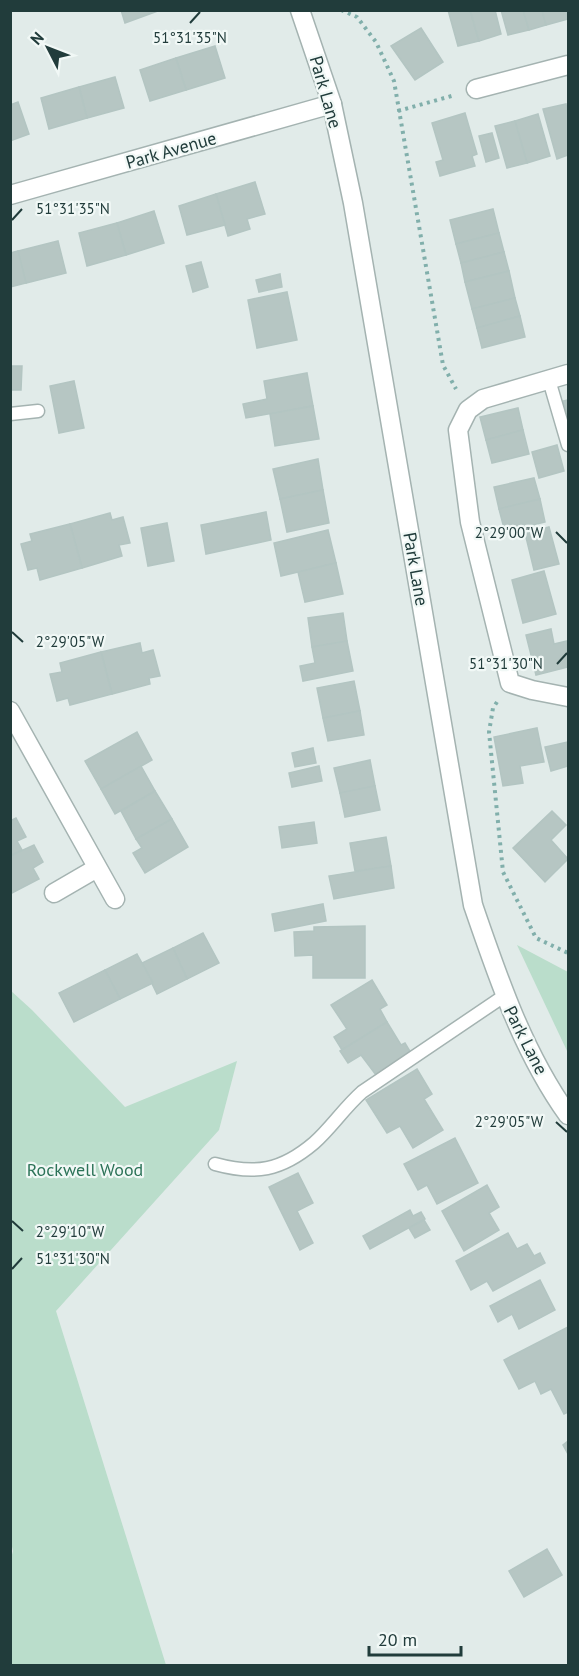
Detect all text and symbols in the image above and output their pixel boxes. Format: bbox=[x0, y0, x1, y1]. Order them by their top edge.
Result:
north arrow bbox=[18, 18, 78, 78]
text: N bbox=[26, 27, 48, 49]
text: 51°31'35"N bbox=[153, 28, 227, 47]
street label: Park Lane bbox=[305, 53, 347, 131]
street label: Park Avenue bbox=[123, 126, 219, 174]
text: 51°31'35"N bbox=[36, 199, 110, 218]
text: 2°29'00"W bbox=[475, 523, 544, 542]
street label: Park Lane bbox=[398, 530, 434, 608]
text: 2°29'05"W bbox=[36, 632, 105, 651]
text: 51°31'30"N bbox=[469, 654, 543, 673]
street label: Park Lane bbox=[499, 1002, 553, 1078]
text: 2°29'05"W bbox=[475, 1112, 544, 1131]
park label: Rockwell Wood bbox=[27, 1158, 143, 1181]
text: 2°29'10"W bbox=[36, 1222, 105, 1241]
text: 51°31'30"N bbox=[36, 1249, 110, 1268]
scale bar bbox=[369, 1619, 460, 1657]
text: 20 m bbox=[378, 1628, 417, 1651]

